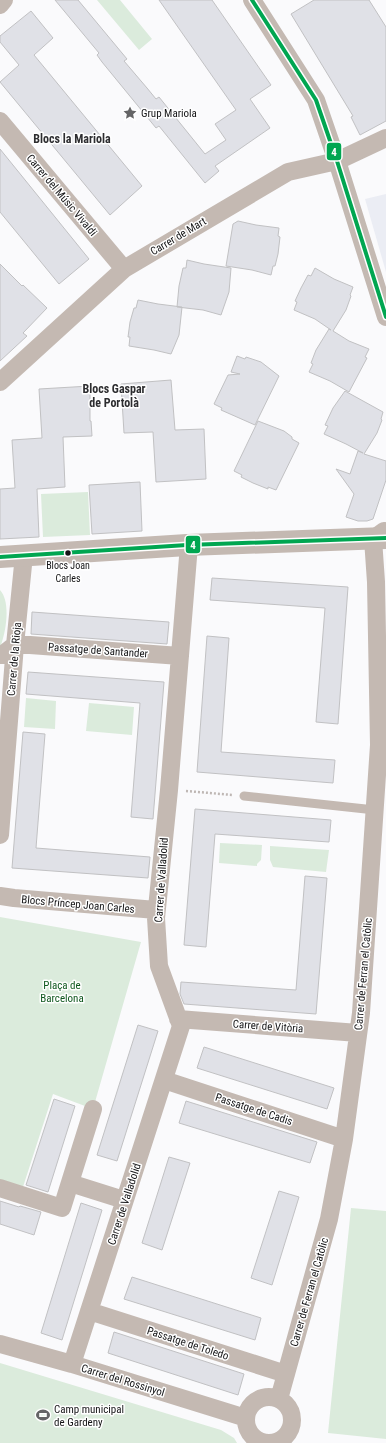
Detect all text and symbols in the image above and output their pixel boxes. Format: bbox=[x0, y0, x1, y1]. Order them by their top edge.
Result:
place icon: Grup Mariola bbox=[122, 105, 138, 121]
place label: Grup Mariola bbox=[141, 107, 197, 120]
district label: Blocs la Mariola bbox=[33, 132, 111, 146]
line badge: 4 bbox=[326, 142, 342, 161]
text: 4 bbox=[331, 146, 337, 159]
street label: Carrer del Músic Vivaldi bbox=[24, 152, 100, 239]
street label: Carrer de Mart bbox=[148, 215, 208, 258]
district label: Blocs Gaspar de Portolà bbox=[82, 382, 146, 410]
line badge: 4 bbox=[185, 535, 201, 554]
text: 4 bbox=[190, 539, 196, 552]
marker: Blocs Joan Carles bbox=[63, 548, 73, 558]
place label: Blocs Joan Carles bbox=[46, 560, 90, 584]
street label: Carrer de la Rioja bbox=[5, 622, 24, 697]
street label: Passatge de Santander bbox=[48, 641, 149, 661]
street label: Carrer de Valladolid bbox=[152, 837, 171, 923]
street label: Blocs Príncep Joan Carles bbox=[21, 893, 135, 916]
street label: Carrer de Ferran el Catòlic bbox=[352, 917, 375, 1031]
park label: Plaça de Barcelona bbox=[40, 979, 84, 1005]
street label: Carrer de Vitòria bbox=[232, 1018, 304, 1035]
street label: Passatge de Cadis bbox=[214, 1091, 294, 1128]
street label: Carrer de Valladolid bbox=[105, 1162, 144, 1247]
street label: Carrer de Ferran el Catòlic bbox=[288, 1236, 331, 1348]
street label: Passatge de Toledo bbox=[145, 1324, 231, 1363]
street label: Carrer del Rossinyol bbox=[80, 1362, 166, 1399]
place label: Camp municipal de Gardeny bbox=[54, 1403, 124, 1429]
sports icon: Camp municipal de Gardeny bbox=[35, 1407, 51, 1423]

